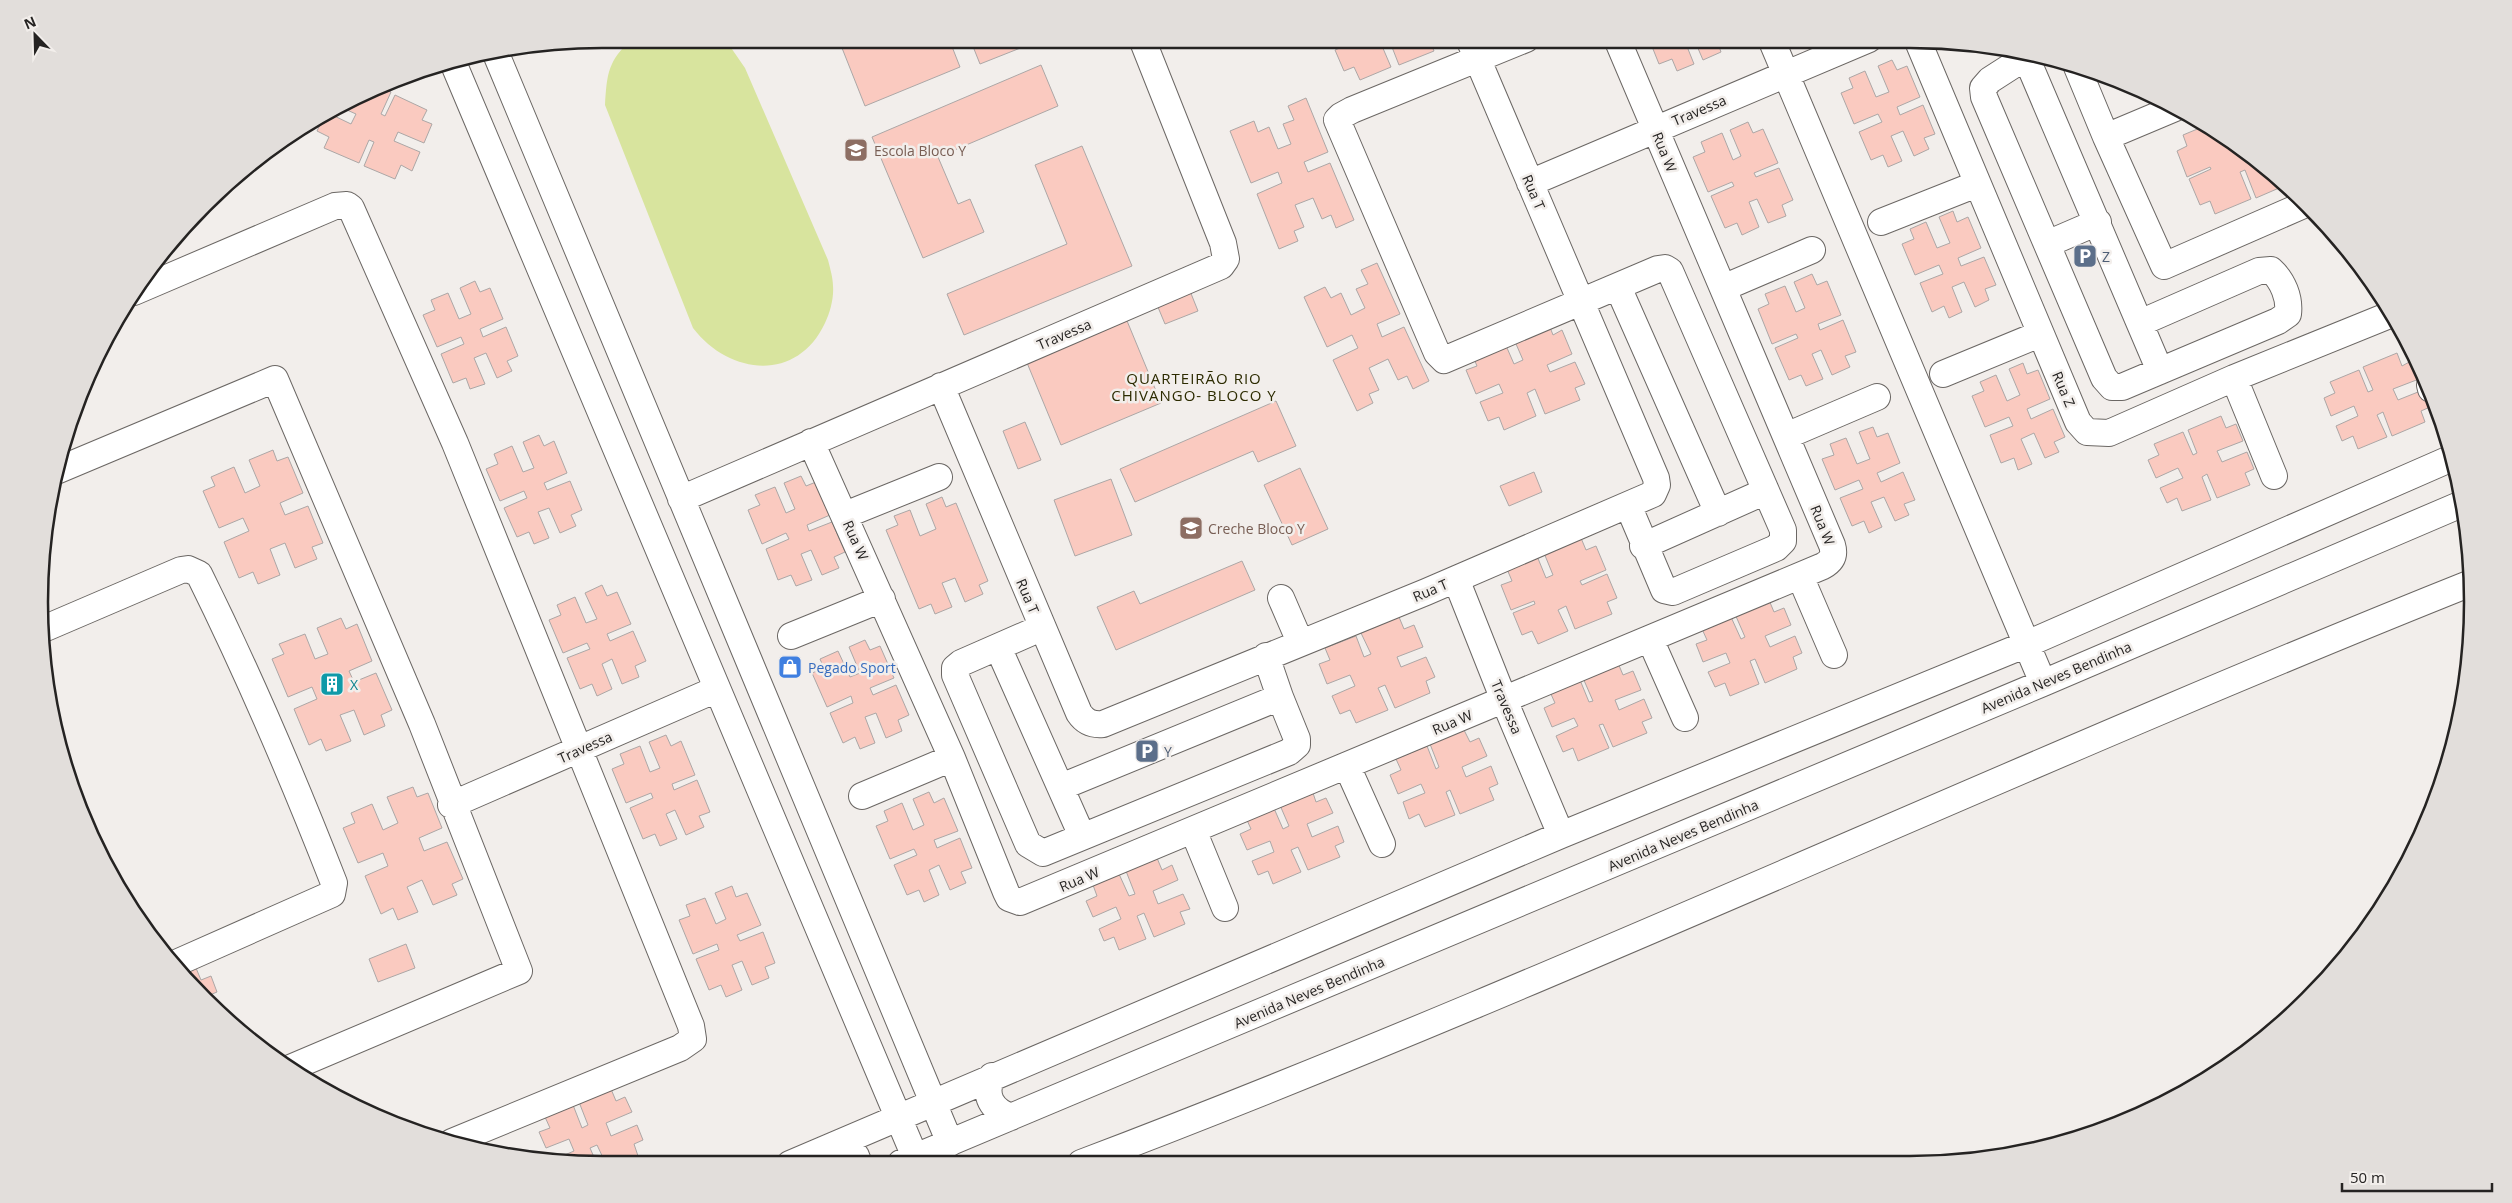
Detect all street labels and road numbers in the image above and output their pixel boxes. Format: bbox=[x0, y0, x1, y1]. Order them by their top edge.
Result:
street label: Travessa bbox=[1669, 90, 1729, 130]
street label: Rua W bbox=[1648, 129, 1682, 175]
street label: Rua T bbox=[1518, 172, 1550, 213]
street label: Travessa bbox=[1034, 314, 1094, 354]
street label: Rua Z bbox=[2048, 368, 2080, 410]
street label: Rua W bbox=[1806, 502, 1840, 548]
street label: Rua W bbox=[839, 517, 873, 563]
street label: Rua T bbox=[1410, 574, 1451, 606]
street label: Rua T bbox=[1012, 576, 1044, 617]
street label: Avenida Neves Bendinha bbox=[1978, 637, 2134, 717]
street label: Travessa bbox=[1487, 677, 1527, 737]
street label: Rua W bbox=[1429, 705, 1475, 739]
street label: Travessa bbox=[555, 727, 615, 767]
street label: Avenida Neves Bendinha bbox=[1605, 795, 1761, 875]
street label: Rua W bbox=[1056, 862, 1102, 896]
street label: Avenida Neves Bendinha bbox=[1231, 952, 1387, 1032]

